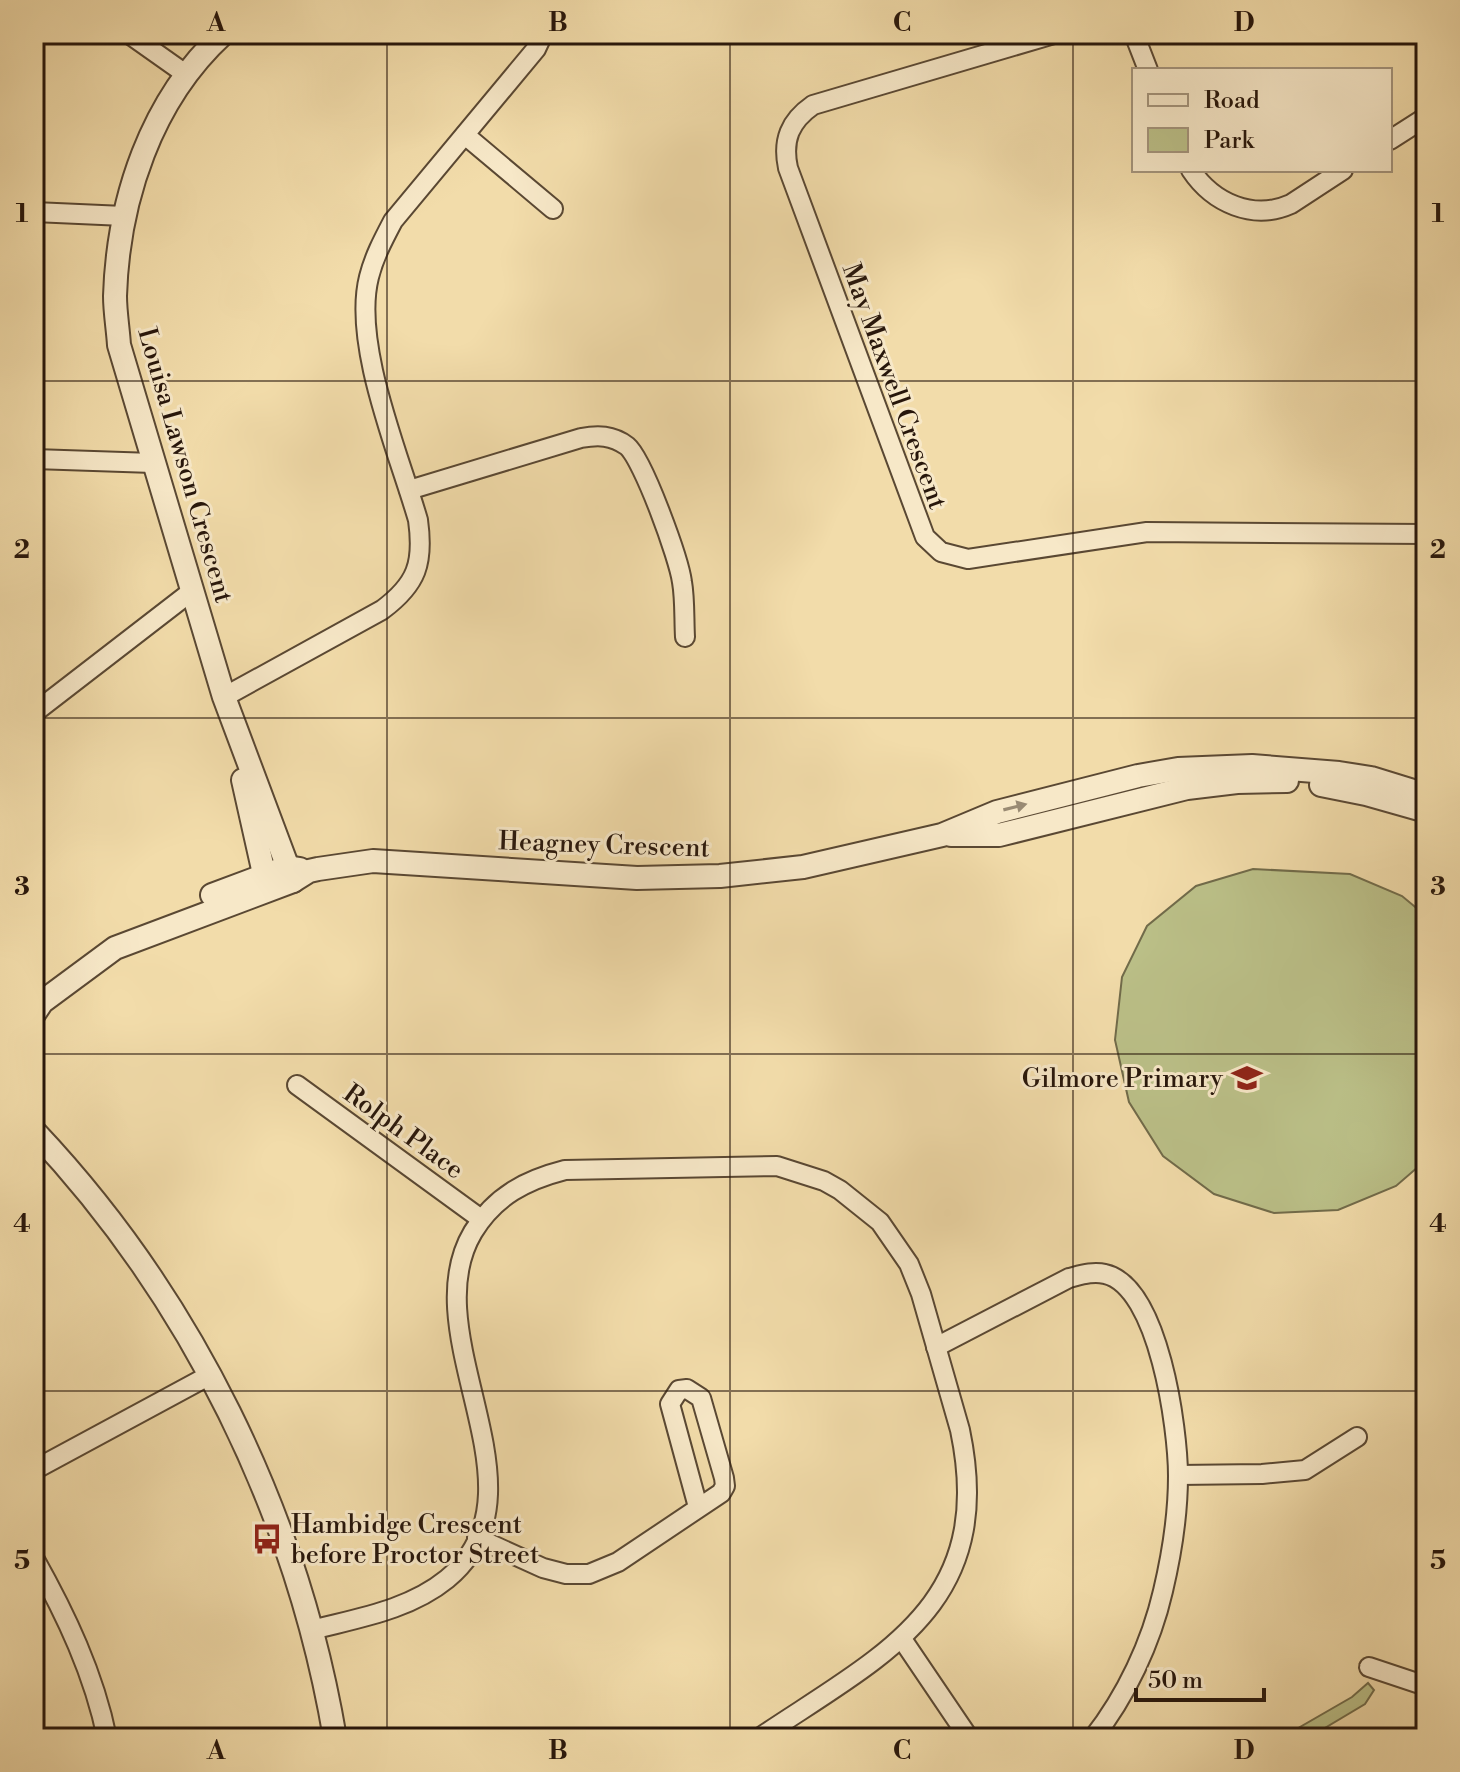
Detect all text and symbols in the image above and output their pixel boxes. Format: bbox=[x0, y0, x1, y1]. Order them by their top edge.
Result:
text: A bbox=[206, 7, 226, 39]
text: B bbox=[548, 7, 568, 39]
text: C bbox=[893, 7, 911, 39]
text: D bbox=[1234, 7, 1254, 39]
legend bbox=[1132, 68, 1392, 172]
text: Road bbox=[1204, 86, 1260, 116]
text: Park bbox=[1204, 126, 1255, 156]
text: 1 bbox=[16, 198, 29, 230]
text: 1 bbox=[1432, 198, 1445, 230]
street label: May Maxwell Crescent bbox=[835, 259, 953, 514]
street label: Louisa Lawson Crescent bbox=[130, 324, 240, 607]
text: 2 bbox=[14, 534, 30, 566]
text: 2 bbox=[1430, 534, 1446, 566]
one-way arrow bbox=[1002, 801, 1027, 813]
street label: Heagney Crescent bbox=[498, 825, 710, 865]
text: 3 bbox=[14, 871, 30, 903]
text: 3 bbox=[1430, 871, 1446, 903]
school or university icon: Gilmore Primary bbox=[1230, 1061, 1264, 1095]
place label: Gilmore Primary bbox=[1022, 1063, 1223, 1095]
street label: Rolph Place bbox=[337, 1077, 470, 1186]
text: 4 bbox=[13, 1208, 31, 1240]
text: 4 bbox=[1429, 1208, 1447, 1240]
place label: Hambidge Crescent before Proctor Street bbox=[291, 1509, 539, 1571]
bus stop icon: Hambidge Crescent before Proctor Street bbox=[250, 1522, 284, 1556]
text: 5 bbox=[14, 1545, 30, 1577]
text: 5 bbox=[1430, 1545, 1446, 1577]
scale bar bbox=[1136, 1652, 1264, 1702]
text: 50 m bbox=[1148, 1666, 1203, 1696]
text: A bbox=[206, 1735, 226, 1767]
text: B bbox=[548, 1735, 568, 1767]
text: C bbox=[893, 1735, 911, 1767]
text: D bbox=[1234, 1735, 1254, 1767]

